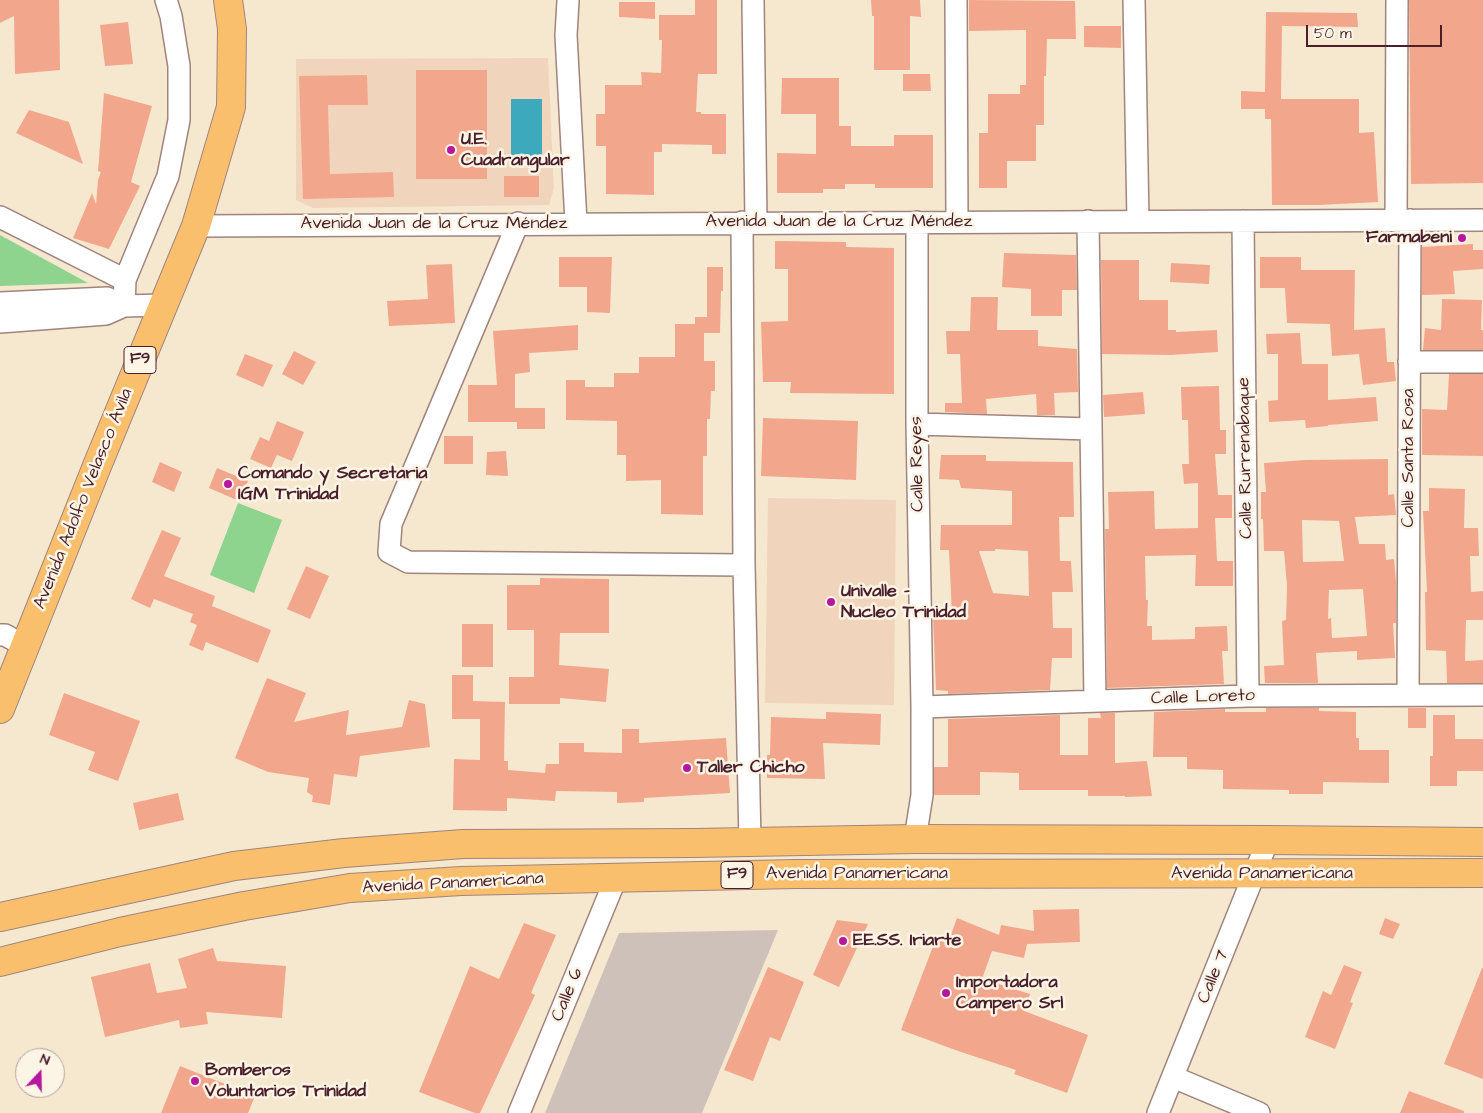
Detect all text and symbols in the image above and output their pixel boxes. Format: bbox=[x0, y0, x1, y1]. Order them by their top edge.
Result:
scale bar bbox=[1308, 15, 1444, 47]
text: 50 m bbox=[1314, 23, 1352, 44]
place label: U.E. Cuadrangular bbox=[461, 129, 570, 172]
marker: U.E. Cuadrangular bbox=[445, 144, 457, 156]
street label: Avenida Juan de la Cruz Méndez bbox=[706, 211, 972, 233]
street label: Avenida Juan de la Cruz Méndez bbox=[301, 213, 567, 235]
place label: Farmabeni bbox=[1366, 227, 1452, 249]
marker: Farmabeni bbox=[1456, 232, 1468, 244]
road number: F9 bbox=[124, 346, 156, 374]
street label: Calle Rurrenabaque bbox=[1234, 377, 1258, 539]
street label: Avenida Adolfo Velasco Ávila bbox=[30, 386, 138, 612]
street label: Calle Santa Rosa bbox=[1398, 388, 1420, 528]
street label: Calle Reyes bbox=[906, 416, 930, 512]
place label: Comando y Secretaria IGM Trinidad bbox=[238, 463, 427, 506]
marker: Comando y Secretaria IGM Trinidad bbox=[222, 478, 234, 490]
place label: Univalle - Nucleo Trinidad bbox=[841, 581, 966, 624]
marker: Univalle - Nucleo Trinidad bbox=[825, 596, 837, 608]
street label: Calle Loreto bbox=[1151, 685, 1255, 711]
place label: Taller Chicho bbox=[697, 757, 805, 779]
marker: Taller Chicho bbox=[681, 762, 693, 774]
road number: F9 bbox=[721, 862, 753, 888]
street label: Avenida Panamericana bbox=[766, 863, 948, 885]
street label: Avenida Panamericana bbox=[1171, 863, 1353, 885]
street label: Avenida Panamericana bbox=[362, 868, 544, 900]
place label: EE.SS. Iriarte bbox=[853, 930, 961, 952]
marker: EE.SS. Iriarte bbox=[837, 935, 849, 947]
street label: Calle 7 bbox=[1194, 947, 1234, 1007]
street label: Calle 6 bbox=[548, 965, 588, 1025]
place label: Importadora Campero Srl bbox=[956, 972, 1063, 1014]
marker: Importadora Campero Srl bbox=[940, 987, 952, 999]
north arrow bbox=[15, 1048, 65, 1098]
text: N bbox=[37, 1049, 53, 1071]
place label: Bomberos Voluntarios Trinidad bbox=[205, 1060, 366, 1102]
marker: Bomberos Voluntarios Trinidad bbox=[189, 1075, 201, 1087]

